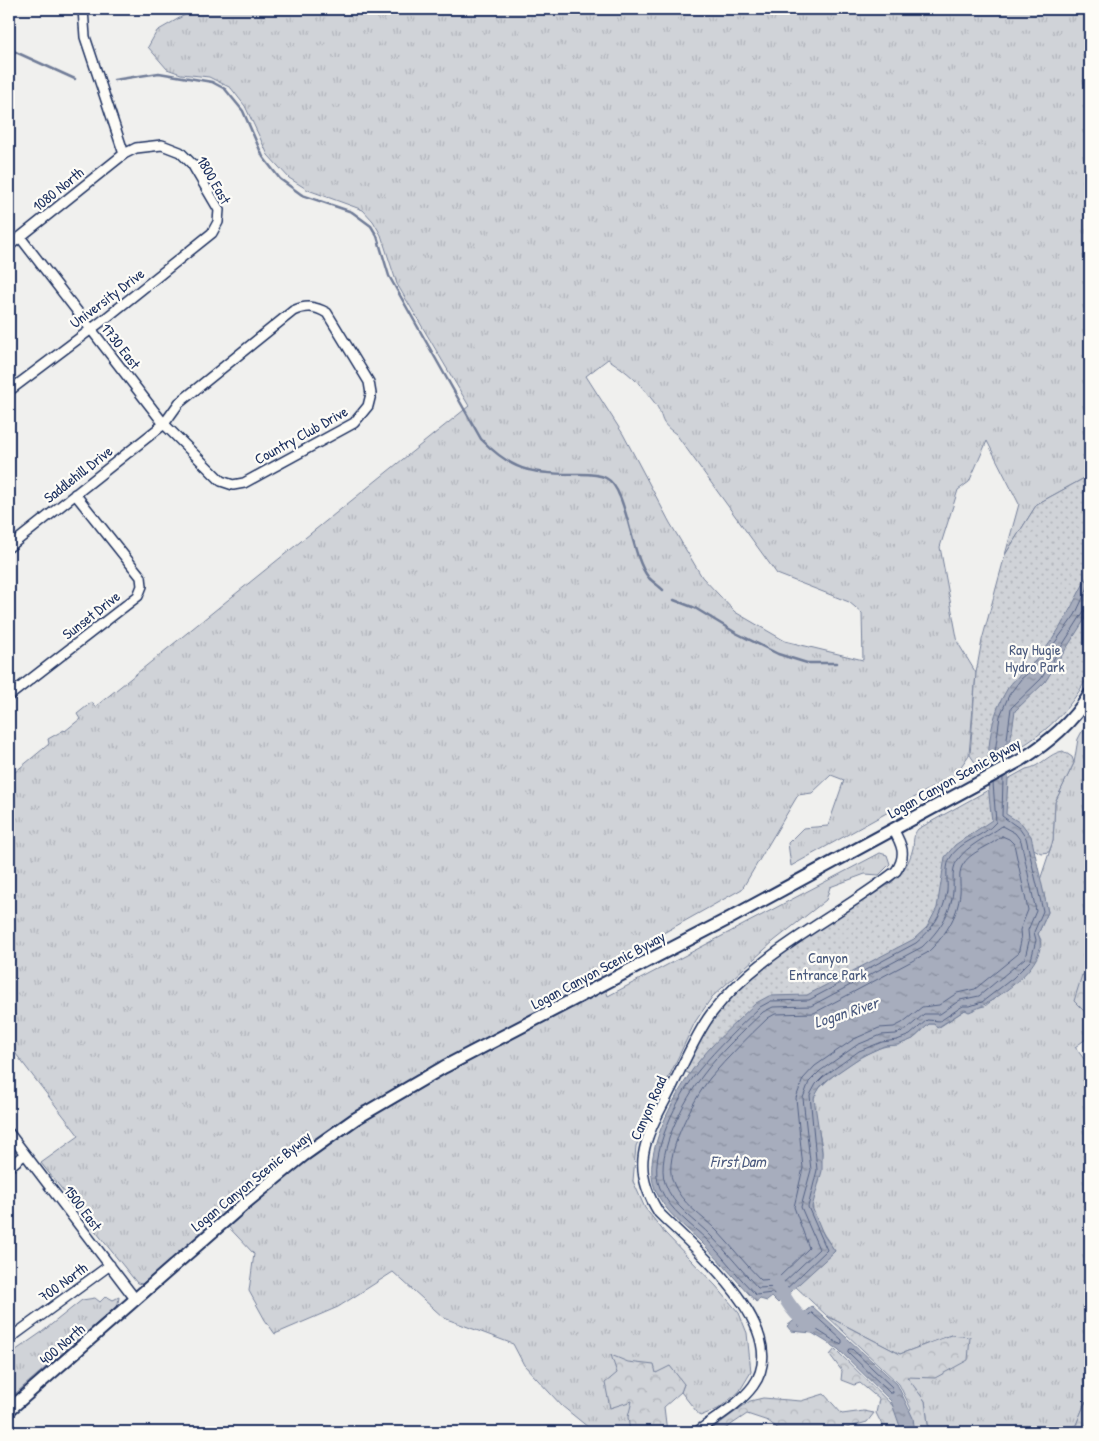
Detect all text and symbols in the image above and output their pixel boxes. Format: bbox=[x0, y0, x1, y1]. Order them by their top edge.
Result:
street label: 1800 East bbox=[192, 152, 237, 209]
street label: 1080 North bbox=[28, 162, 88, 216]
street label: University Drive bbox=[65, 263, 149, 333]
street label: 1730 East bbox=[96, 319, 146, 374]
street label: Country Club Drive bbox=[250, 401, 352, 469]
street label: Saddlehill Drive bbox=[39, 440, 117, 508]
street label: Sunset Drive bbox=[58, 586, 124, 644]
park label: Ray Hugie Hydro Park bbox=[1005, 639, 1065, 677]
street label: Logan Canyon Scenic Byway bbox=[884, 733, 1024, 823]
street label: Logan Canyon Scenic Byway bbox=[527, 926, 669, 1014]
park label: Canyon Entrance Park bbox=[789, 947, 867, 985]
water label: Logan River bbox=[811, 991, 883, 1033]
street label: Canyon Road bbox=[625, 1072, 671, 1143]
street label: Logan Canyon Scenic Byway bbox=[186, 1126, 316, 1236]
water label: First Dam bbox=[710, 1150, 767, 1172]
street label: 1500 East bbox=[59, 1181, 108, 1236]
street label: 700 North bbox=[34, 1257, 92, 1307]
street label: 400 North bbox=[35, 1318, 89, 1370]

